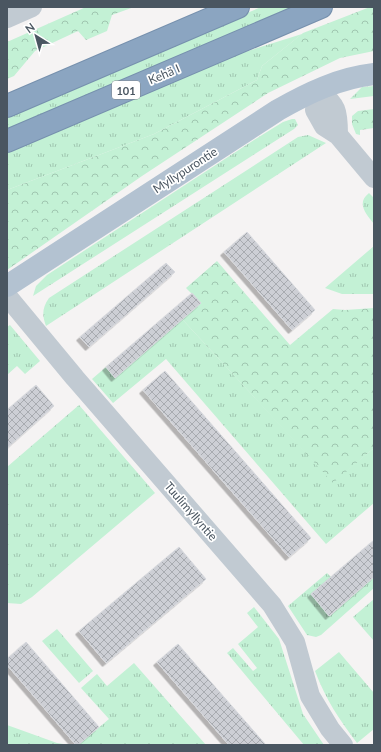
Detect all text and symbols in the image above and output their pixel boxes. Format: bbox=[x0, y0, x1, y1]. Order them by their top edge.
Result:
north arrow bbox=[16, 16, 56, 56]
text: N bbox=[22, 20, 37, 35]
street label: Kehä I bbox=[146, 61, 182, 87]
road number: 101 bbox=[112, 81, 140, 99]
street label: Myllypurontie bbox=[150, 144, 220, 196]
street label: Tuulimyllyntie bbox=[161, 479, 221, 543]

